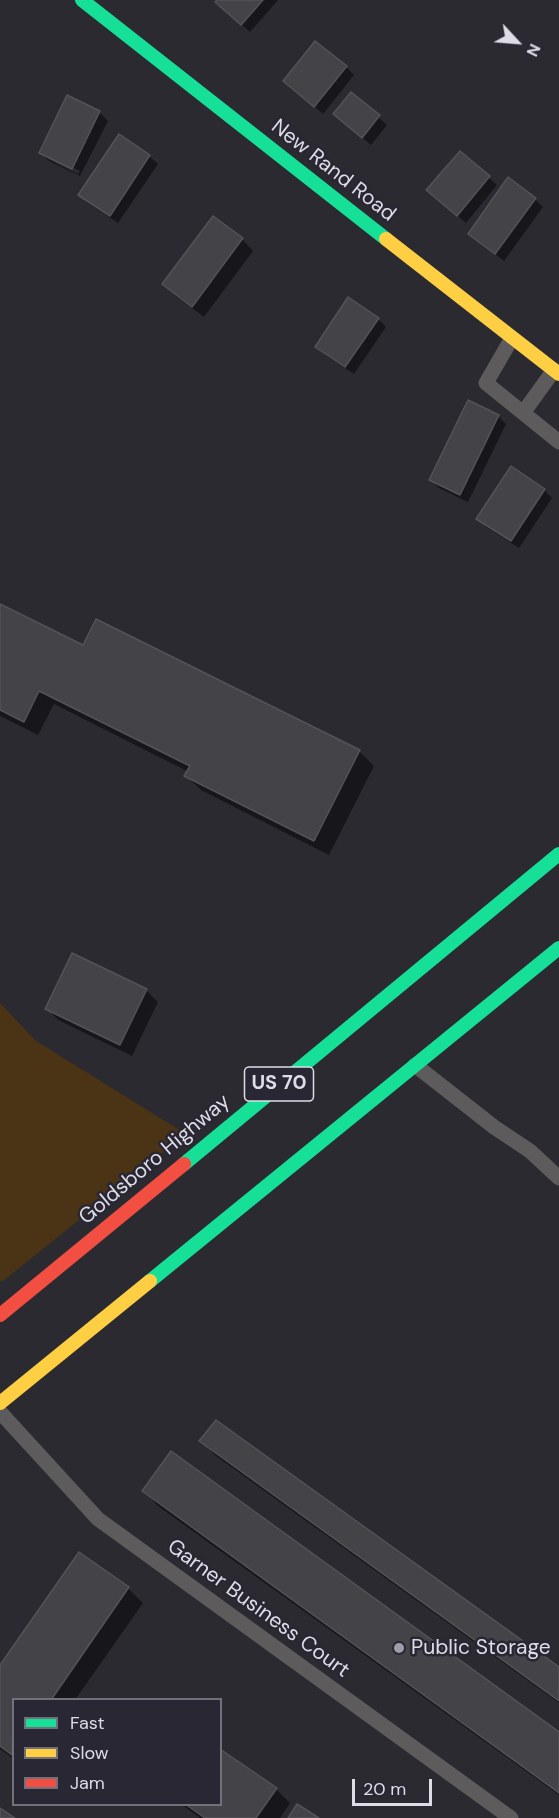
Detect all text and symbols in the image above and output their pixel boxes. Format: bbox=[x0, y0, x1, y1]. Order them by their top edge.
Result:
north arrow bbox=[487, 12, 547, 72]
text: N bbox=[522, 40, 546, 60]
street label: New Rand Road bbox=[266, 115, 400, 227]
road number: US 70 bbox=[244, 1067, 314, 1101]
street label: Goldsboro Highway bbox=[74, 1089, 236, 1231]
street label: Garner Business Court bbox=[162, 1534, 354, 1684]
place label: Public Storage bbox=[411, 1635, 551, 1661]
marker: Public Storage bbox=[392, 1641, 406, 1655]
legend bbox=[12, 1698, 222, 1806]
text: Fast bbox=[70, 1711, 105, 1735]
text: Slow bbox=[70, 1741, 109, 1765]
scale bar bbox=[355, 1767, 434, 1805]
text: Jam bbox=[70, 1771, 105, 1795]
text: 20 m bbox=[363, 1777, 406, 1801]

